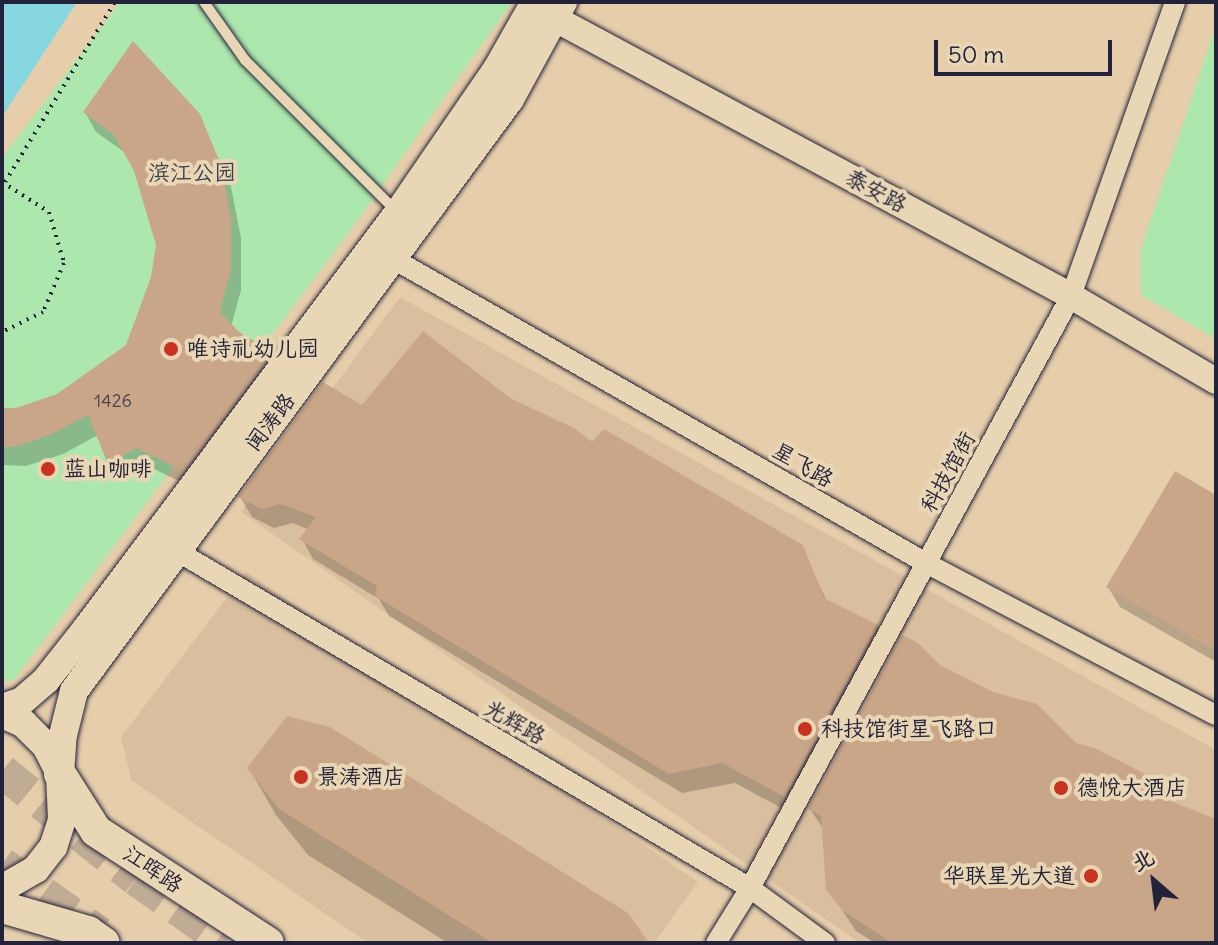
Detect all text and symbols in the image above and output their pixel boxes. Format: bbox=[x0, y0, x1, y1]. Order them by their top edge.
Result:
scale bar bbox=[938, 24, 1116, 74]
text: 50 m bbox=[948, 39, 1004, 69]
park label: 滨江公园 bbox=[148, 160, 236, 186]
street label: 泰安路 bbox=[841, 164, 911, 218]
place label: 唯诗礼幼儿园 bbox=[187, 336, 319, 362]
marker: 唯诗礼幼儿园 bbox=[162, 340, 180, 358]
street label: 闻涛路 bbox=[240, 388, 300, 456]
house number: 1426 bbox=[94, 390, 132, 412]
street label: 科技馆街 bbox=[915, 427, 981, 517]
street label: 星飞路 bbox=[768, 437, 838, 493]
place label: 蓝山咖啡 bbox=[64, 456, 152, 482]
marker: 蓝山咖啡 bbox=[39, 460, 57, 478]
street label: 光辉路 bbox=[480, 694, 550, 750]
place label: 科技馆街星飞路口 bbox=[821, 716, 997, 742]
marker: 科技馆街星飞路口 bbox=[796, 720, 814, 738]
place label: 景涛酒店 bbox=[317, 764, 405, 790]
marker: 景涛酒店 bbox=[292, 768, 310, 786]
place label: 德悦大酒店 bbox=[1077, 775, 1187, 801]
marker: 德悦大酒店 bbox=[1052, 779, 1070, 797]
street label: 江晖路 bbox=[118, 840, 188, 898]
north arrow bbox=[1114, 841, 1194, 921]
text: 北 bbox=[1126, 842, 1159, 877]
place label: 华联星光大道 bbox=[943, 863, 1075, 889]
marker: 华联星光大道 bbox=[1082, 867, 1100, 885]

